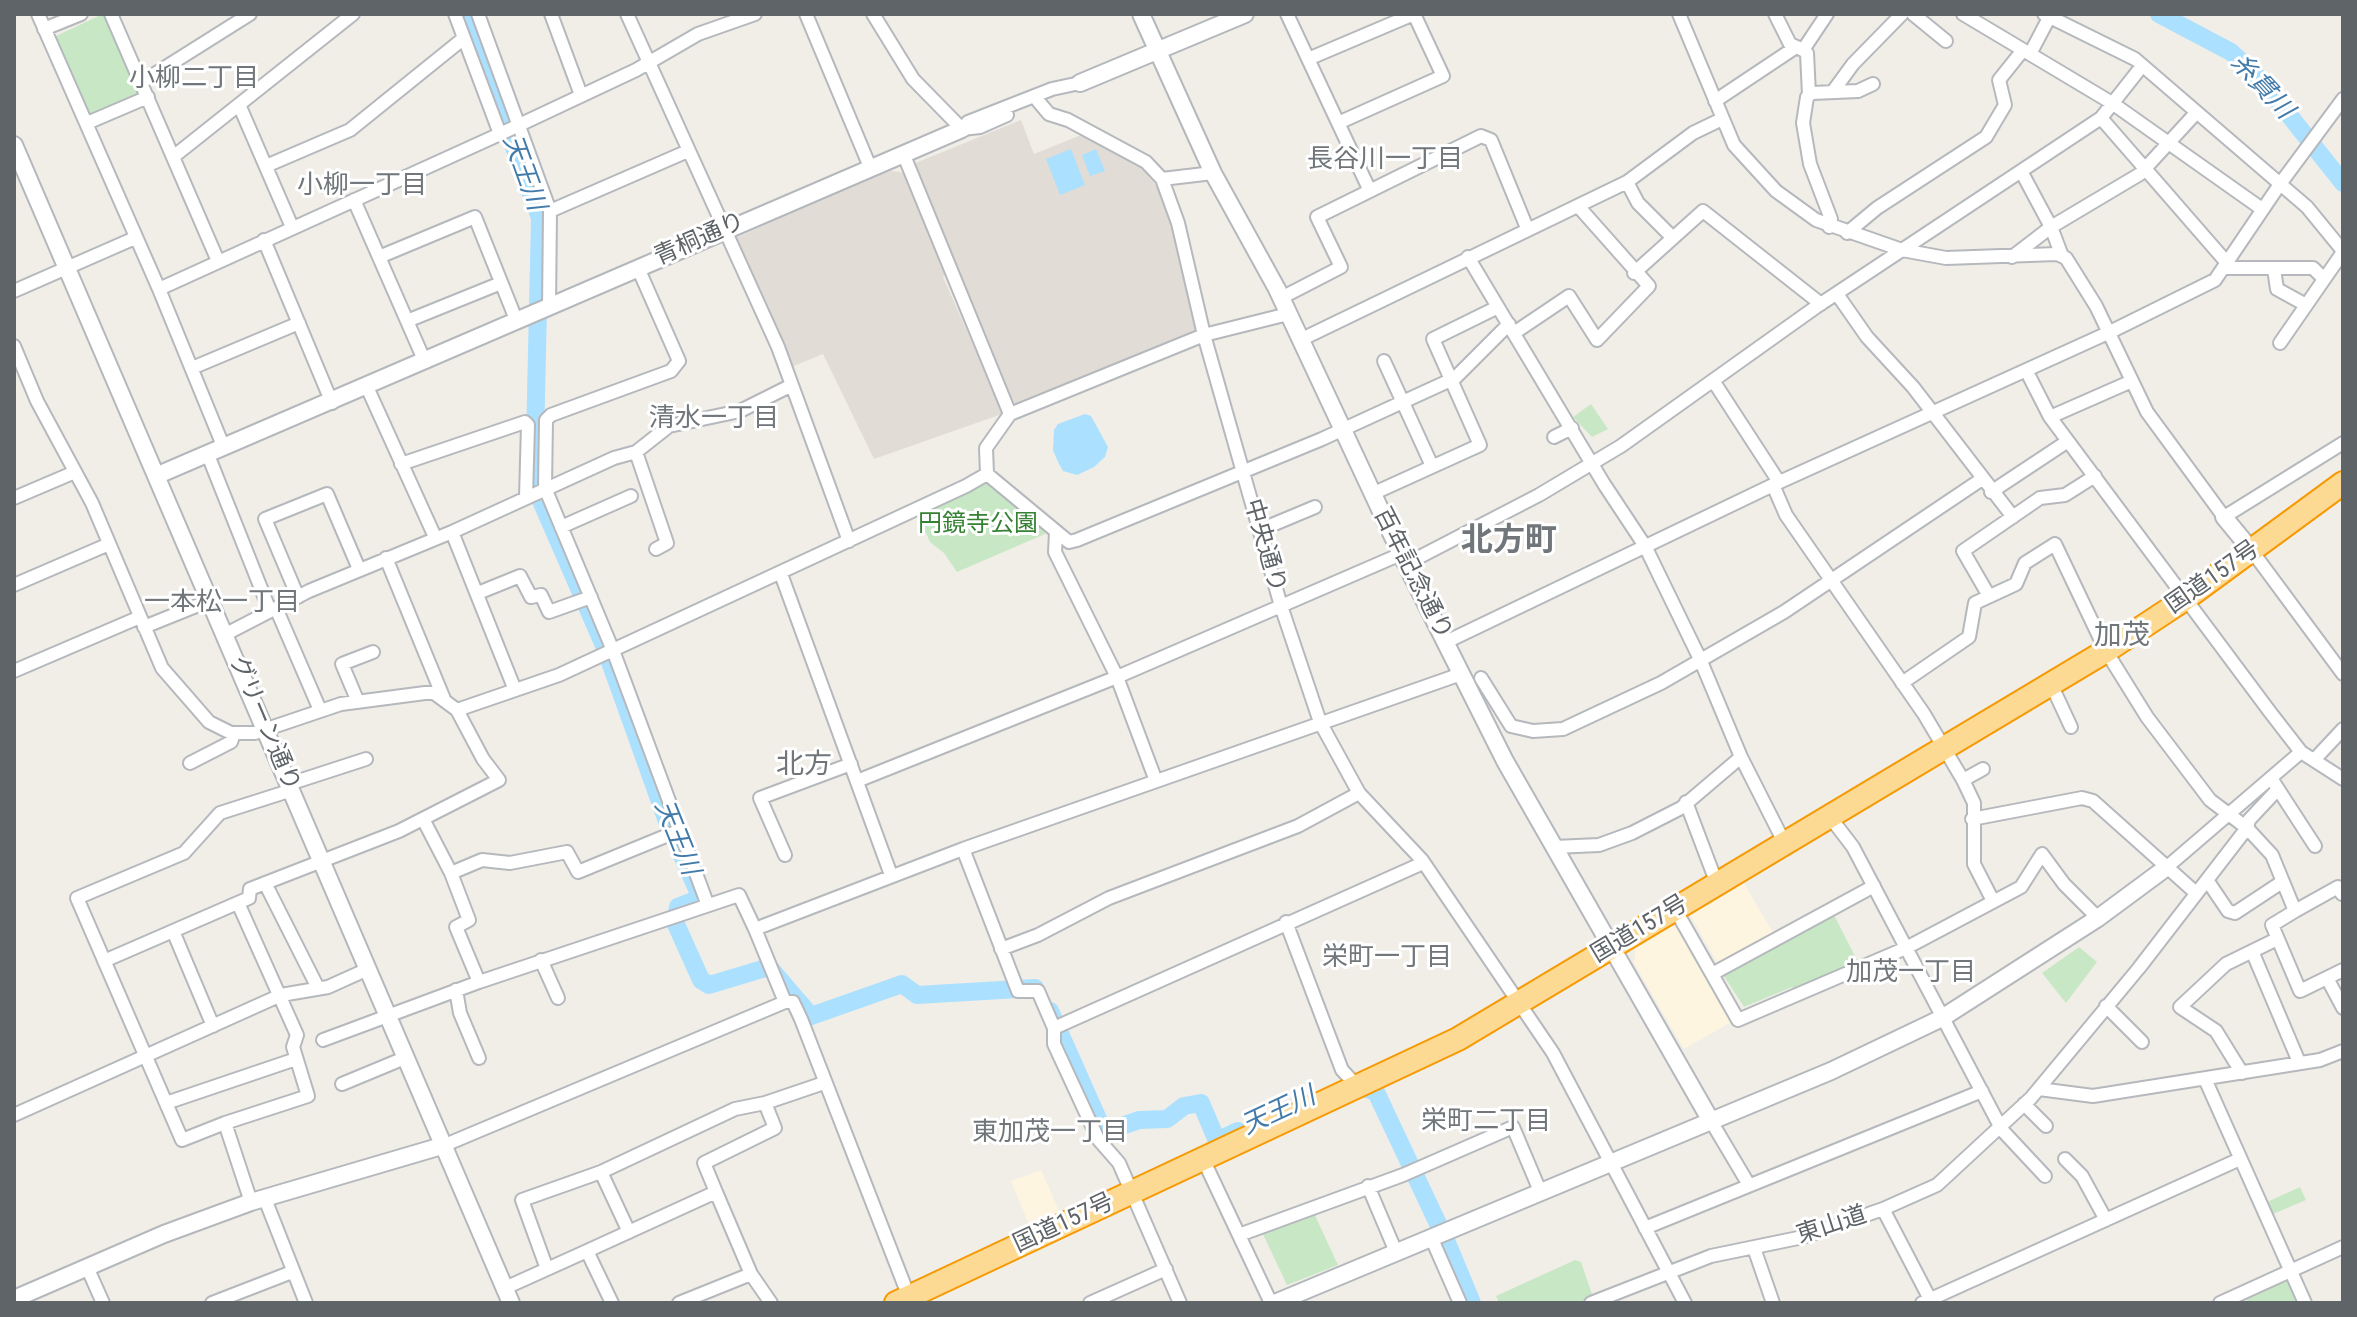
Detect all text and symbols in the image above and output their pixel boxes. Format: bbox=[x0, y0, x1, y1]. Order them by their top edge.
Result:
water label: 糸貫川 bbox=[2223, 48, 2299, 126]
district label: 小柳二丁目 bbox=[129, 63, 259, 95]
water label: 天王川 bbox=[495, 131, 551, 215]
district label: 長谷川一丁目 bbox=[1307, 144, 1463, 176]
district label: 小柳一丁目 bbox=[297, 170, 427, 202]
street label: 青桐通り bbox=[650, 207, 750, 273]
district label: 清水一丁目 bbox=[649, 403, 779, 435]
street label: 中央通り bbox=[1237, 496, 1291, 596]
street label: 百年記念通り bbox=[1366, 503, 1458, 645]
park label: 円鏡寺公園 bbox=[918, 511, 1038, 539]
district label: 北方町 bbox=[1461, 523, 1557, 561]
street label: 国道157号 bbox=[2161, 535, 2265, 621]
district label: 一本松一丁目 bbox=[144, 587, 300, 619]
district label: 加茂 bbox=[2094, 620, 2150, 654]
street label: グリーン通り bbox=[223, 652, 305, 796]
district label: 北方 bbox=[776, 749, 832, 783]
water label: 天王川 bbox=[647, 796, 705, 880]
street label: 国道157号 bbox=[1586, 890, 1694, 970]
district label: 栄町一丁目 bbox=[1322, 942, 1452, 974]
district label: 加茂一丁目 bbox=[1846, 957, 1976, 989]
water label: 天王川 bbox=[1237, 1081, 1321, 1143]
district label: 栄町二丁目 bbox=[1421, 1106, 1551, 1138]
district label: 東加茂一丁目 bbox=[972, 1117, 1128, 1149]
street label: 国道157号 bbox=[1009, 1188, 1119, 1260]
street label: 東山道 bbox=[1793, 1201, 1871, 1251]

